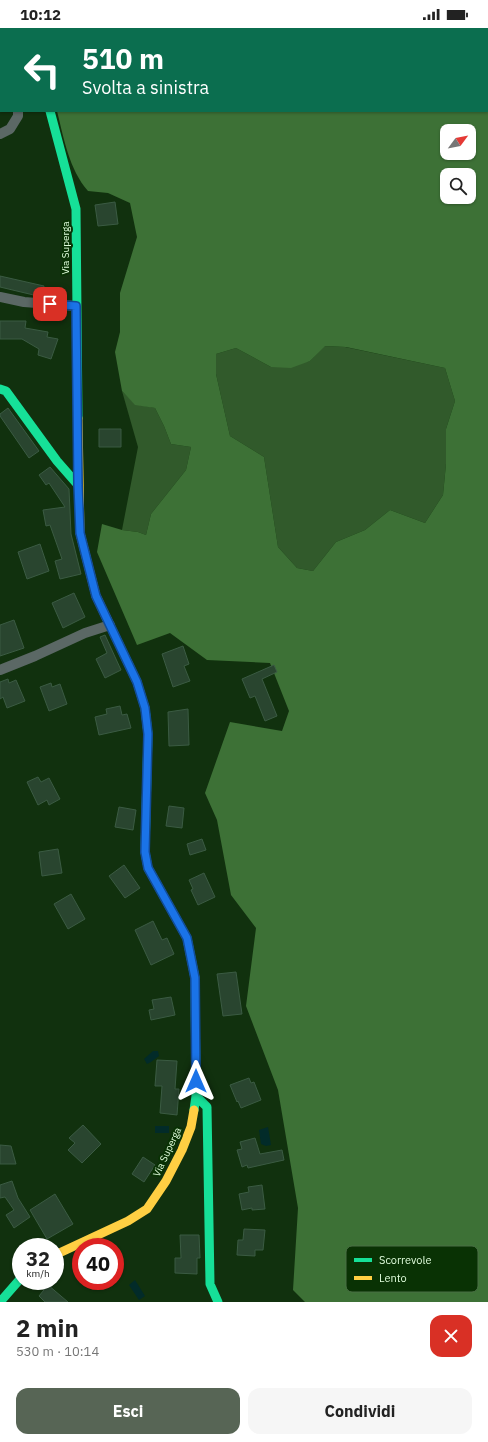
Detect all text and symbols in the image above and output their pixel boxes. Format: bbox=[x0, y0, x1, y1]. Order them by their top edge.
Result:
text: 10:12 bbox=[20, 5, 61, 24]
text: 510 m bbox=[82, 40, 164, 77]
icon: left bbox=[16, 44, 68, 96]
text: Svolta a sinistra bbox=[82, 76, 209, 99]
north arrow bbox=[440, 124, 476, 160]
map controls bbox=[440, 124, 476, 204]
button: search bbox=[440, 168, 476, 204]
street label: Via Superga bbox=[59, 221, 72, 275]
pin bbox=[33, 287, 67, 321]
icon: arrive bbox=[39, 293, 61, 315]
position arrow bbox=[175, 1060, 217, 1102]
street label: Via Superga bbox=[150, 1125, 184, 1179]
speed limit sign: 40 bbox=[72, 1238, 124, 1290]
text: 32 bbox=[26, 1245, 50, 1272]
legend bbox=[346, 1246, 478, 1292]
text: Scorrevole bbox=[379, 1253, 432, 1267]
text: km/h bbox=[26, 1267, 50, 1280]
text: Lento bbox=[379, 1271, 407, 1285]
text: 2 min bbox=[16, 1312, 79, 1344]
button: close bbox=[430, 1315, 472, 1357]
text: 530 m · 10:14 bbox=[16, 1343, 99, 1360]
button: Esci bbox=[16, 1388, 240, 1434]
button: Condividi bbox=[248, 1388, 472, 1434]

